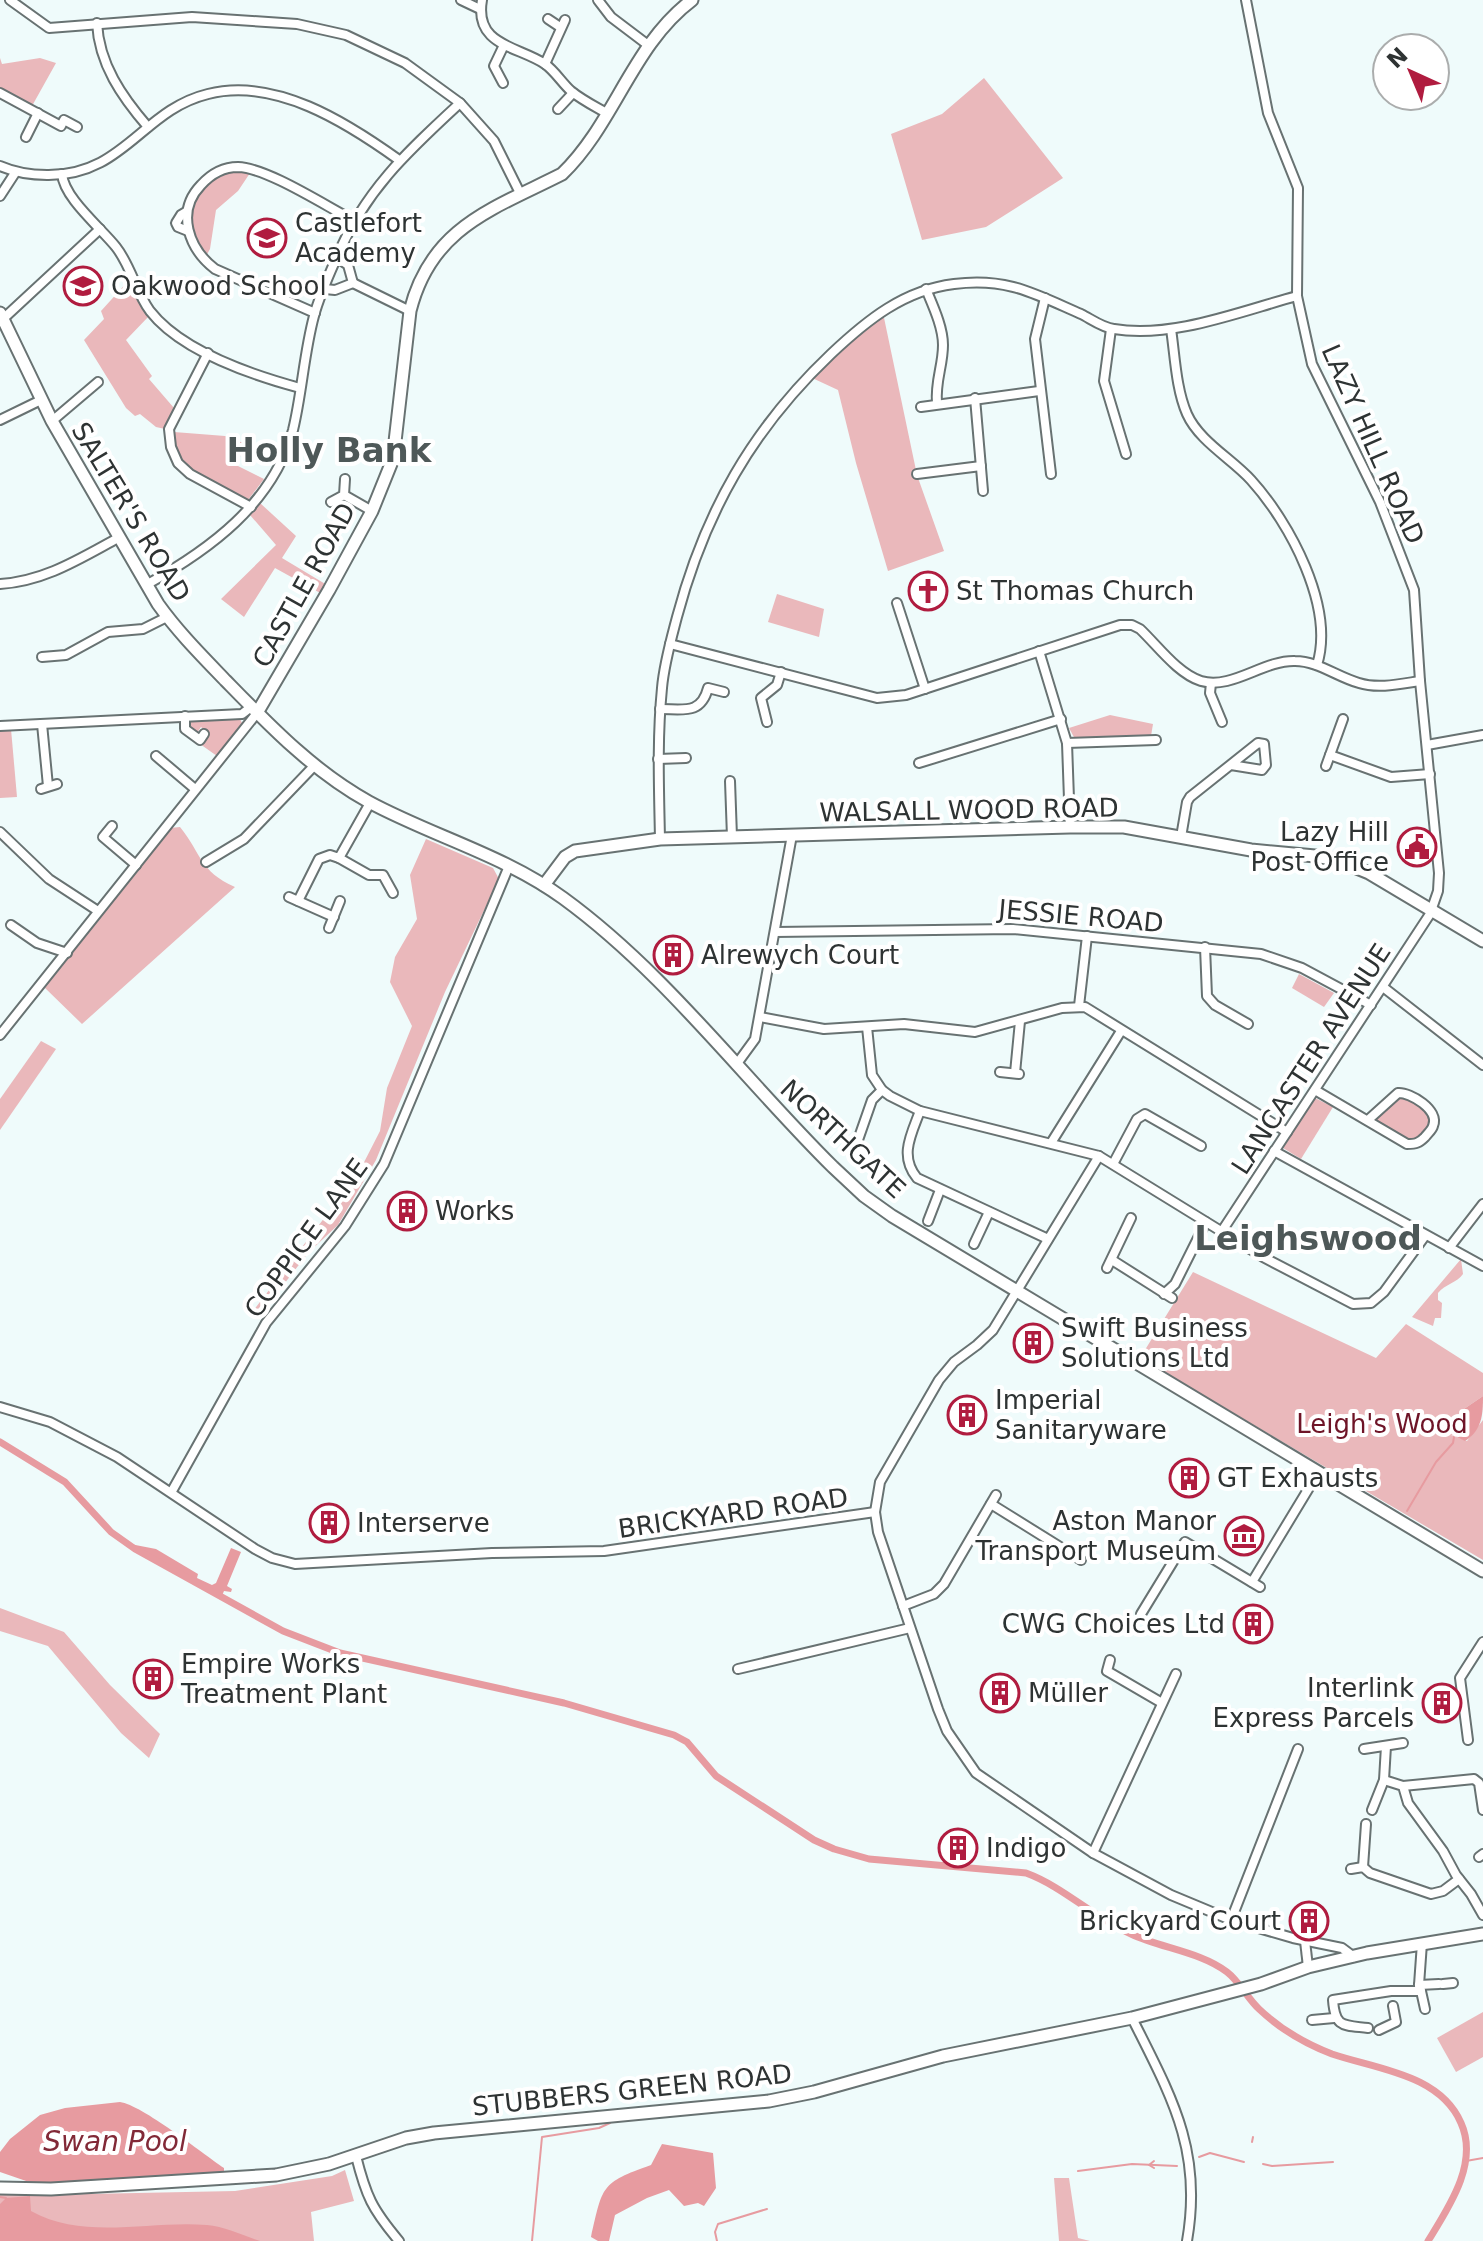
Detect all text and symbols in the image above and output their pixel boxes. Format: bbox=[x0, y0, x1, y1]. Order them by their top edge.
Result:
north arrow bbox=[1371, 32, 1451, 112]
text: N bbox=[1382, 43, 1413, 73]
place label: Castlefort Academy bbox=[295, 208, 422, 268]
school or university icon: Castlefort Academy bbox=[246, 217, 288, 259]
school or university icon: Oakwood School bbox=[62, 265, 104, 307]
place label: Oakwood School bbox=[111, 271, 327, 301]
street label: LAZY HILL ROAD bbox=[1316, 340, 1430, 548]
street label: SALTER'S ROAD bbox=[66, 417, 196, 607]
district label: Holly Bank bbox=[227, 430, 433, 470]
street label: CASTLE ROAD bbox=[246, 498, 362, 672]
church icon: St Thomas Church bbox=[907, 570, 949, 612]
place label: St Thomas Church bbox=[956, 576, 1194, 606]
street label: WALSALL WOOD ROAD bbox=[819, 792, 1119, 828]
place label: Lazy Hill Post Office bbox=[1250, 817, 1389, 877]
public building icon: Lazy Hill Post Office bbox=[1396, 826, 1438, 868]
street label: JESSIE ROAD bbox=[995, 894, 1165, 938]
building icon: Alrewych Court bbox=[652, 934, 694, 976]
street label: LANCASTER AVENUE bbox=[1225, 938, 1397, 1180]
place label: Alrewych Court bbox=[701, 940, 899, 970]
street label: NORTHGATE bbox=[774, 1074, 912, 1204]
street label: COPPICE LANE bbox=[238, 1153, 374, 1323]
building icon: Works bbox=[386, 1190, 428, 1232]
place label: Works bbox=[435, 1196, 514, 1226]
district label: Leighswood bbox=[1194, 1218, 1422, 1258]
place label: Swift Business Solutions Ltd bbox=[1061, 1313, 1248, 1373]
building icon: Swift Business Solutions Ltd bbox=[1012, 1322, 1054, 1364]
place label: Imperial Sanitaryware bbox=[995, 1385, 1167, 1445]
building icon: Imperial Sanitaryware bbox=[946, 1394, 988, 1436]
park label: Leigh's Wood bbox=[1296, 1409, 1468, 1439]
building icon: GT Exhausts bbox=[1168, 1457, 1210, 1499]
place label: GT Exhausts bbox=[1217, 1463, 1378, 1493]
street label: BRICKYARD ROAD bbox=[616, 1482, 850, 1544]
building icon: Interserve bbox=[308, 1502, 350, 1544]
place label: Aston Manor Transport Museum bbox=[974, 1506, 1216, 1566]
place label: Interserve bbox=[357, 1508, 490, 1538]
museum icon: Aston Manor Transport Museum bbox=[1223, 1515, 1265, 1557]
building icon: CWG Choices Ltd bbox=[1232, 1603, 1274, 1645]
place label: CWG Choices Ltd bbox=[1002, 1609, 1225, 1639]
place label: Empire Works Treatment Plant bbox=[180, 1649, 387, 1709]
building icon: Empire Works Treatment Plant bbox=[132, 1658, 174, 1700]
building icon: Müller bbox=[979, 1672, 1021, 1714]
place label: Interlink Express Parcels bbox=[1213, 1673, 1414, 1733]
place label: Müller bbox=[1028, 1678, 1108, 1708]
building icon: Interlink Express Parcels bbox=[1421, 1682, 1463, 1724]
building icon: Indigo bbox=[937, 1827, 979, 1869]
place label: Indigo bbox=[986, 1833, 1066, 1863]
building icon: Brickyard Court bbox=[1288, 1900, 1330, 1942]
place label: Brickyard Court bbox=[1079, 1906, 1281, 1936]
street label: STUBBERS GREEN ROAD bbox=[471, 2058, 793, 2122]
water label: Swan Pool bbox=[43, 2125, 187, 2158]

